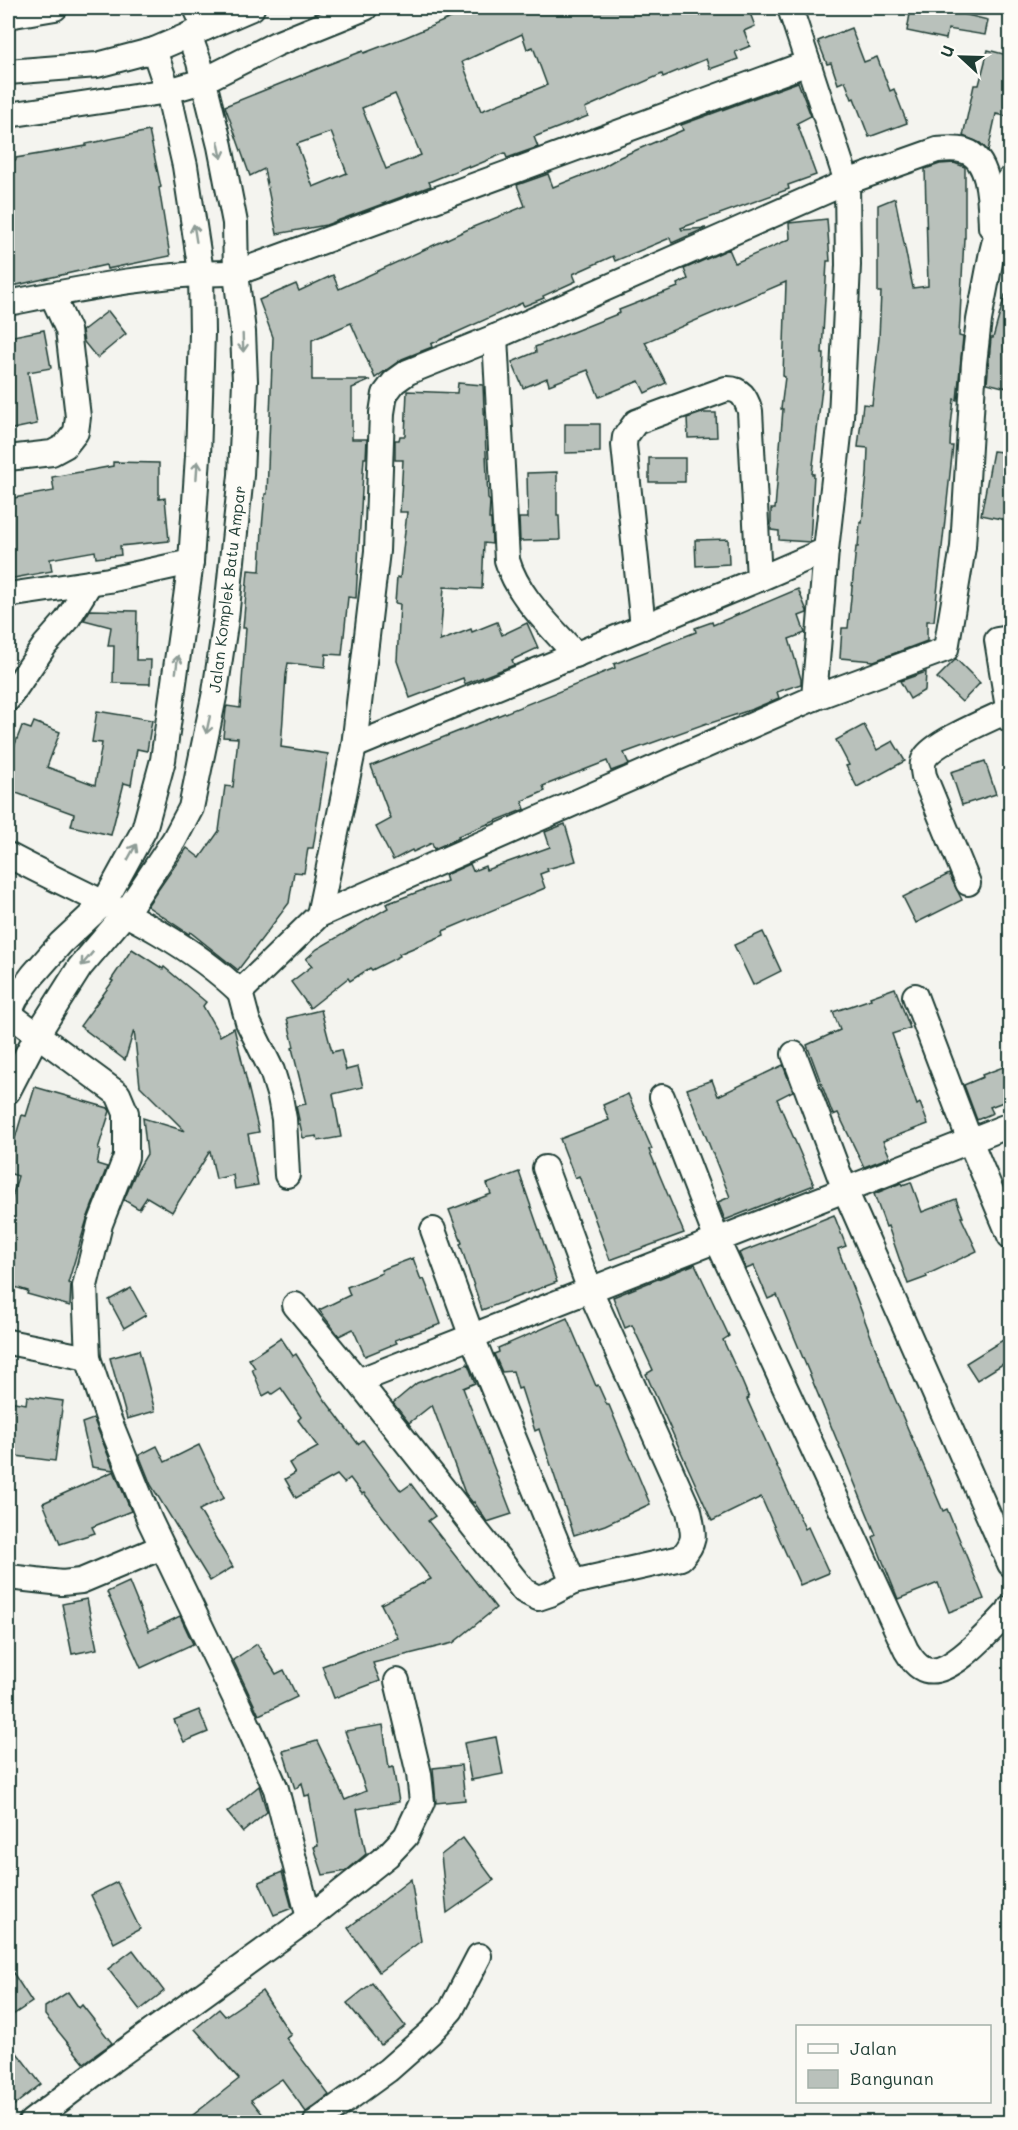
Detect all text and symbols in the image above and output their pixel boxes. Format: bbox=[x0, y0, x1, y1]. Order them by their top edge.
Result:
north arrow bbox=[931, 27, 991, 87]
text: U bbox=[935, 42, 958, 60]
one-way arrow bbox=[215, 140, 227, 159]
one-way arrow bbox=[190, 224, 201, 244]
one-way arrow bbox=[238, 333, 249, 353]
one-way arrow bbox=[192, 460, 203, 480]
street label: Jalan Komplek Batu Ampar bbox=[203, 484, 250, 694]
one-way arrow bbox=[171, 654, 182, 674]
one-way arrow bbox=[202, 715, 213, 734]
one-way arrow bbox=[126, 844, 138, 861]
one-way arrow bbox=[80, 951, 94, 966]
legend bbox=[796, 2025, 991, 2103]
text: Jalan bbox=[850, 2036, 897, 2060]
text: Bangunan bbox=[850, 2066, 934, 2090]

